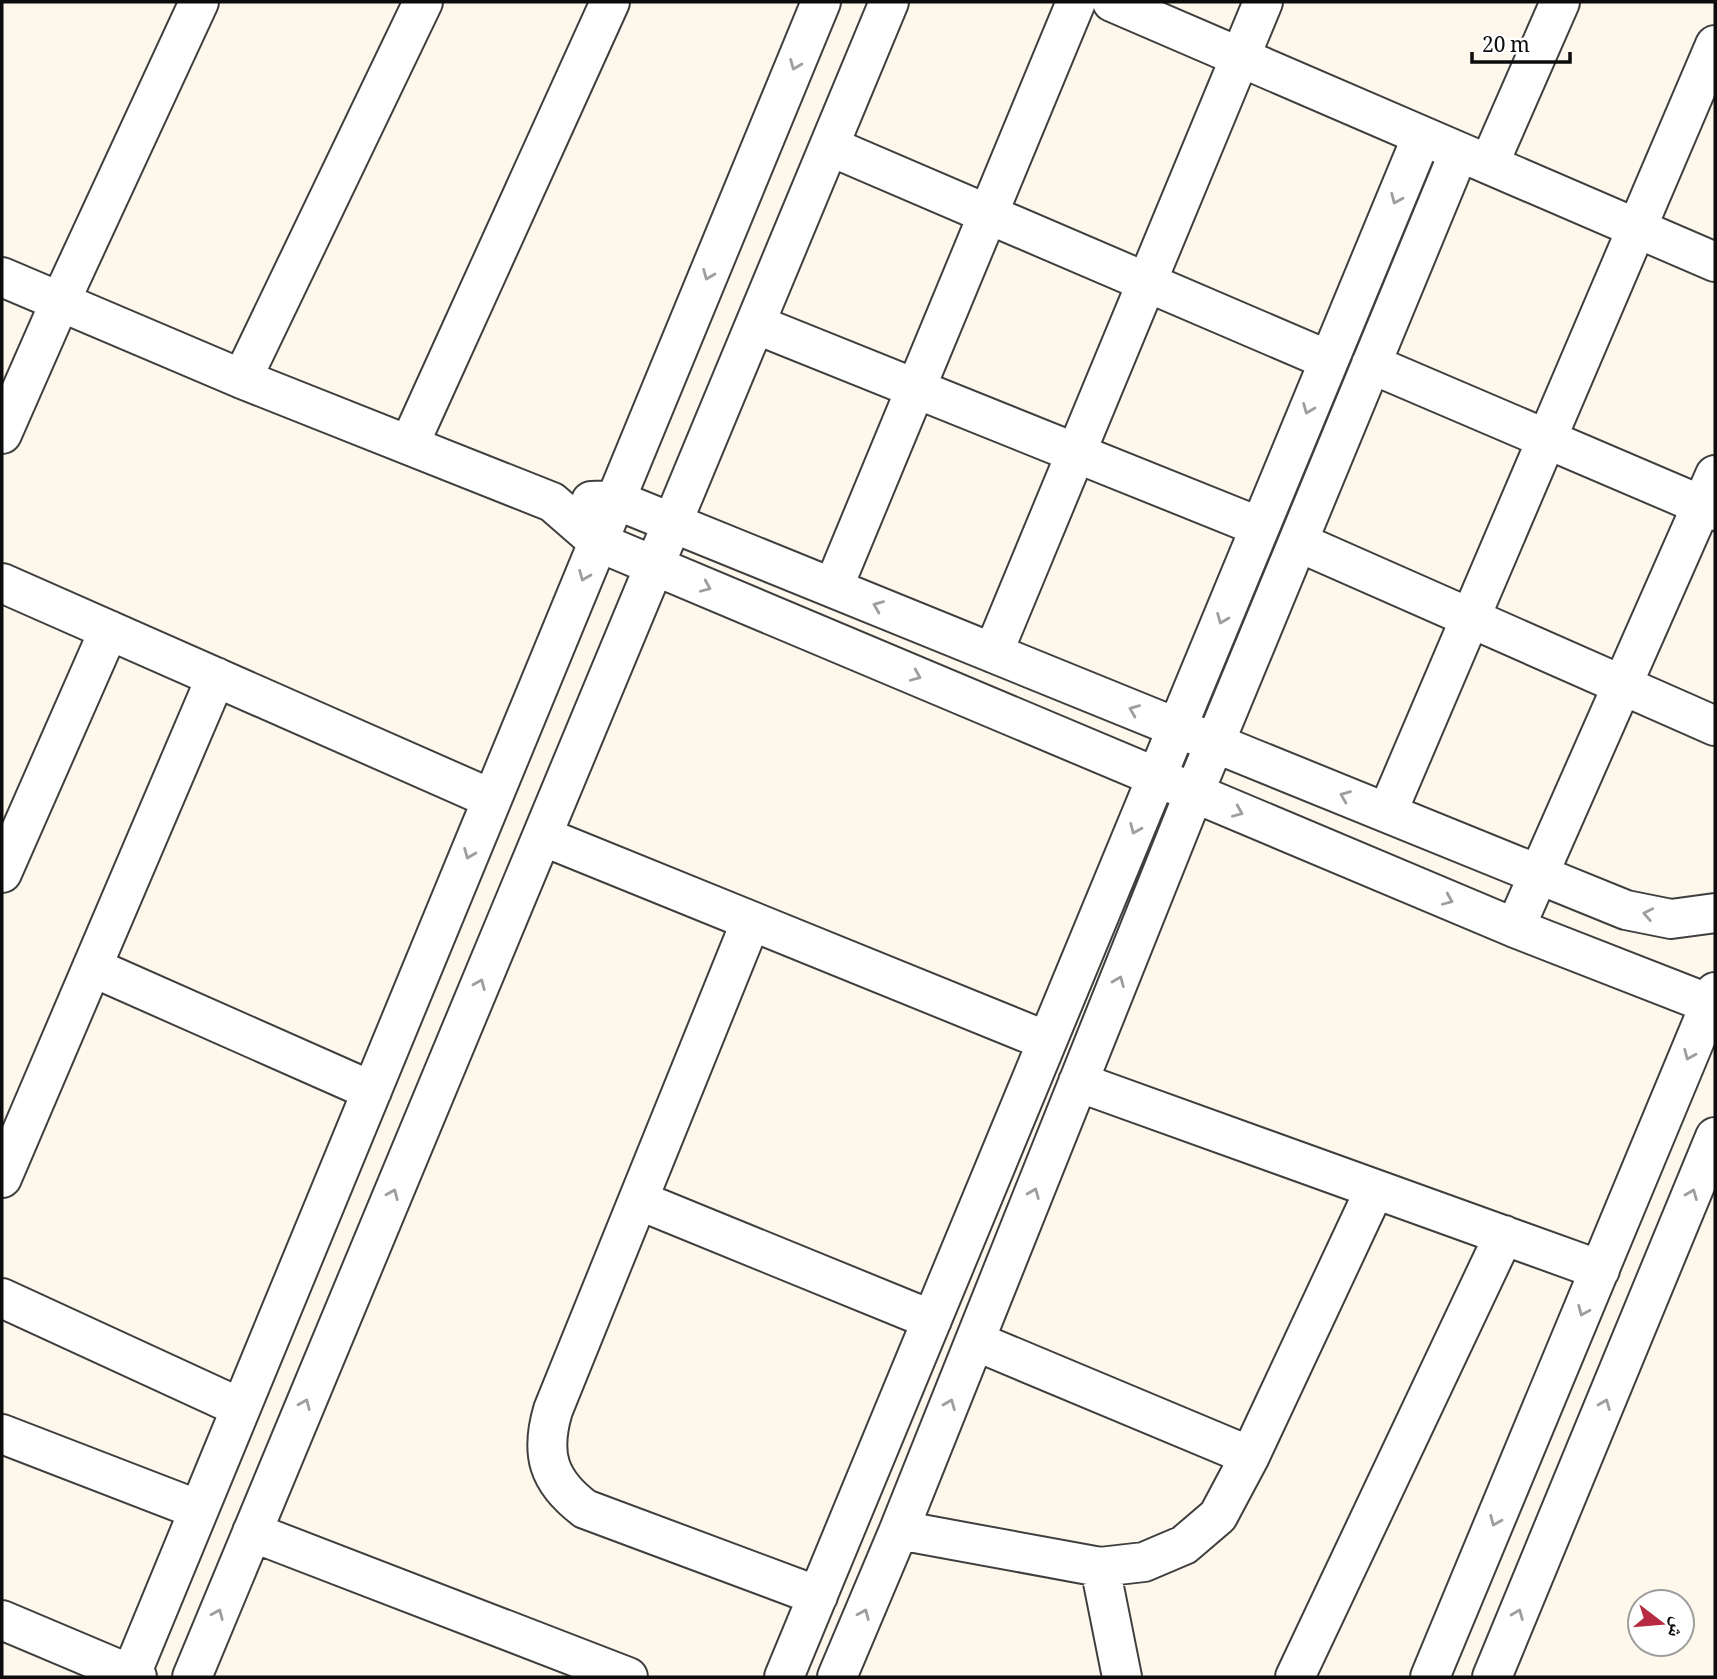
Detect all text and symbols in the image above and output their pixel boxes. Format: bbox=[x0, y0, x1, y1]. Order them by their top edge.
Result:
scale bar bbox=[1472, 21, 1570, 65]
text: 20 m bbox=[1482, 30, 1530, 65]
one-way arrow bbox=[789, 58, 803, 70]
one-way arrow bbox=[1390, 192, 1404, 204]
one-way arrow bbox=[703, 269, 717, 281]
one-way arrow bbox=[1303, 402, 1317, 414]
one-way arrow bbox=[578, 569, 592, 581]
one-way arrow bbox=[699, 579, 711, 593]
one-way arrow bbox=[873, 601, 885, 615]
one-way arrow bbox=[1216, 612, 1230, 624]
one-way arrow bbox=[909, 667, 921, 681]
one-way arrow bbox=[1129, 705, 1141, 719]
one-way arrow bbox=[1340, 790, 1352, 804]
one-way arrow bbox=[1232, 803, 1244, 817]
one-way arrow bbox=[1129, 823, 1143, 835]
one-way arrow bbox=[464, 848, 478, 860]
one-way arrow bbox=[1441, 892, 1453, 906]
one-way arrow bbox=[1642, 908, 1654, 923]
one-way arrow bbox=[1110, 976, 1124, 988]
one-way arrow bbox=[472, 979, 486, 991]
one-way arrow bbox=[1683, 1048, 1697, 1061]
one-way arrow bbox=[1026, 1187, 1040, 1199]
one-way arrow bbox=[1684, 1188, 1698, 1201]
one-way arrow bbox=[384, 1189, 398, 1201]
one-way arrow bbox=[1577, 1303, 1591, 1316]
one-way arrow bbox=[941, 1398, 955, 1410]
one-way arrow bbox=[297, 1399, 311, 1411]
one-way arrow bbox=[1597, 1399, 1611, 1411]
one-way arrow bbox=[1490, 1514, 1504, 1526]
north arrow bbox=[1626, 1588, 1696, 1658]
one-way arrow bbox=[210, 1609, 224, 1622]
one-way arrow bbox=[856, 1609, 870, 1622]
one-way arrow bbox=[1510, 1609, 1524, 1621]
text: ش bbox=[1656, 1613, 1693, 1641]

